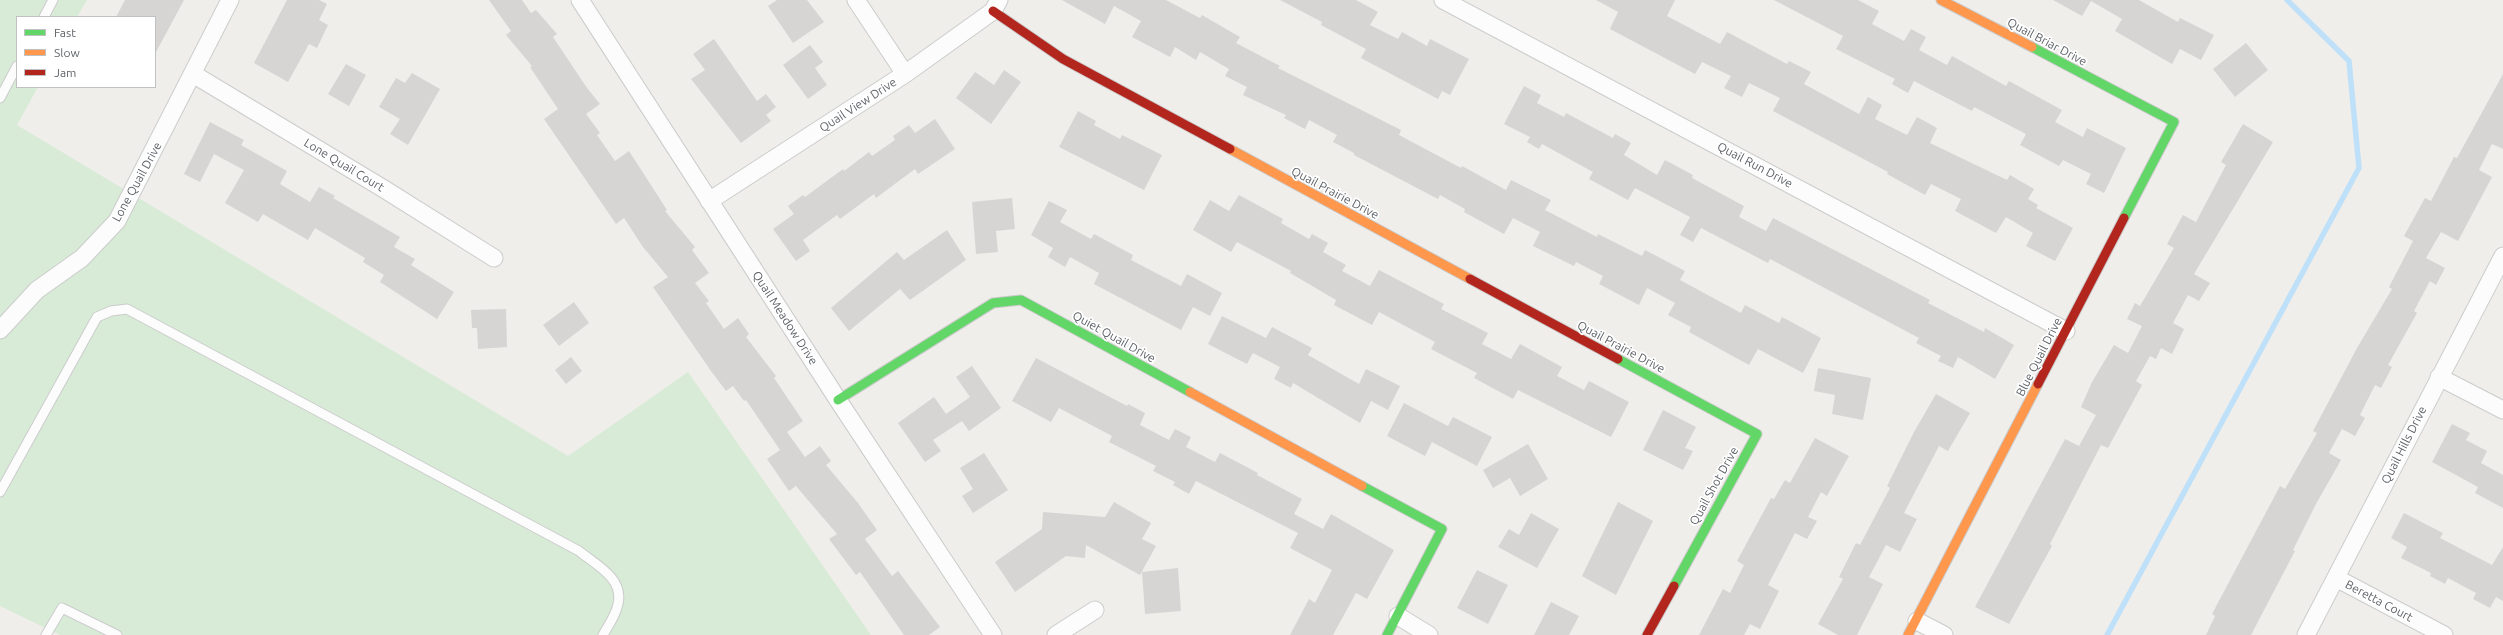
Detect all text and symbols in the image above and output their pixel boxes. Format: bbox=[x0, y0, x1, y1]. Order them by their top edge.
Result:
street label: Quail Briar Drive bbox=[2005, 15, 2089, 69]
legend bbox=[16, 16, 156, 88]
text: Fast bbox=[54, 26, 76, 39]
text: Slow bbox=[54, 46, 80, 59]
text: Jam bbox=[54, 66, 76, 79]
street label: Quail View Drive bbox=[817, 75, 899, 135]
street label: Lone Quail Court bbox=[301, 135, 387, 195]
street label: Quail Run Drive bbox=[1715, 139, 1795, 191]
street label: Lone Quail Drive bbox=[109, 140, 165, 224]
street label: Quail Prairie Drive bbox=[1289, 164, 1381, 222]
street label: Quail Meadow Drive bbox=[749, 268, 821, 368]
street label: Quiet Quail Drive bbox=[1070, 308, 1158, 366]
street label: Blue Quail Drive bbox=[2013, 315, 2065, 399]
street label: Quail Prairie Drive bbox=[1575, 318, 1667, 376]
street label: Quail Hills Drive bbox=[2378, 404, 2430, 486]
street label: Quail Shot Drive bbox=[1687, 444, 1741, 528]
street label: Beretta Court bbox=[2343, 577, 2415, 625]

